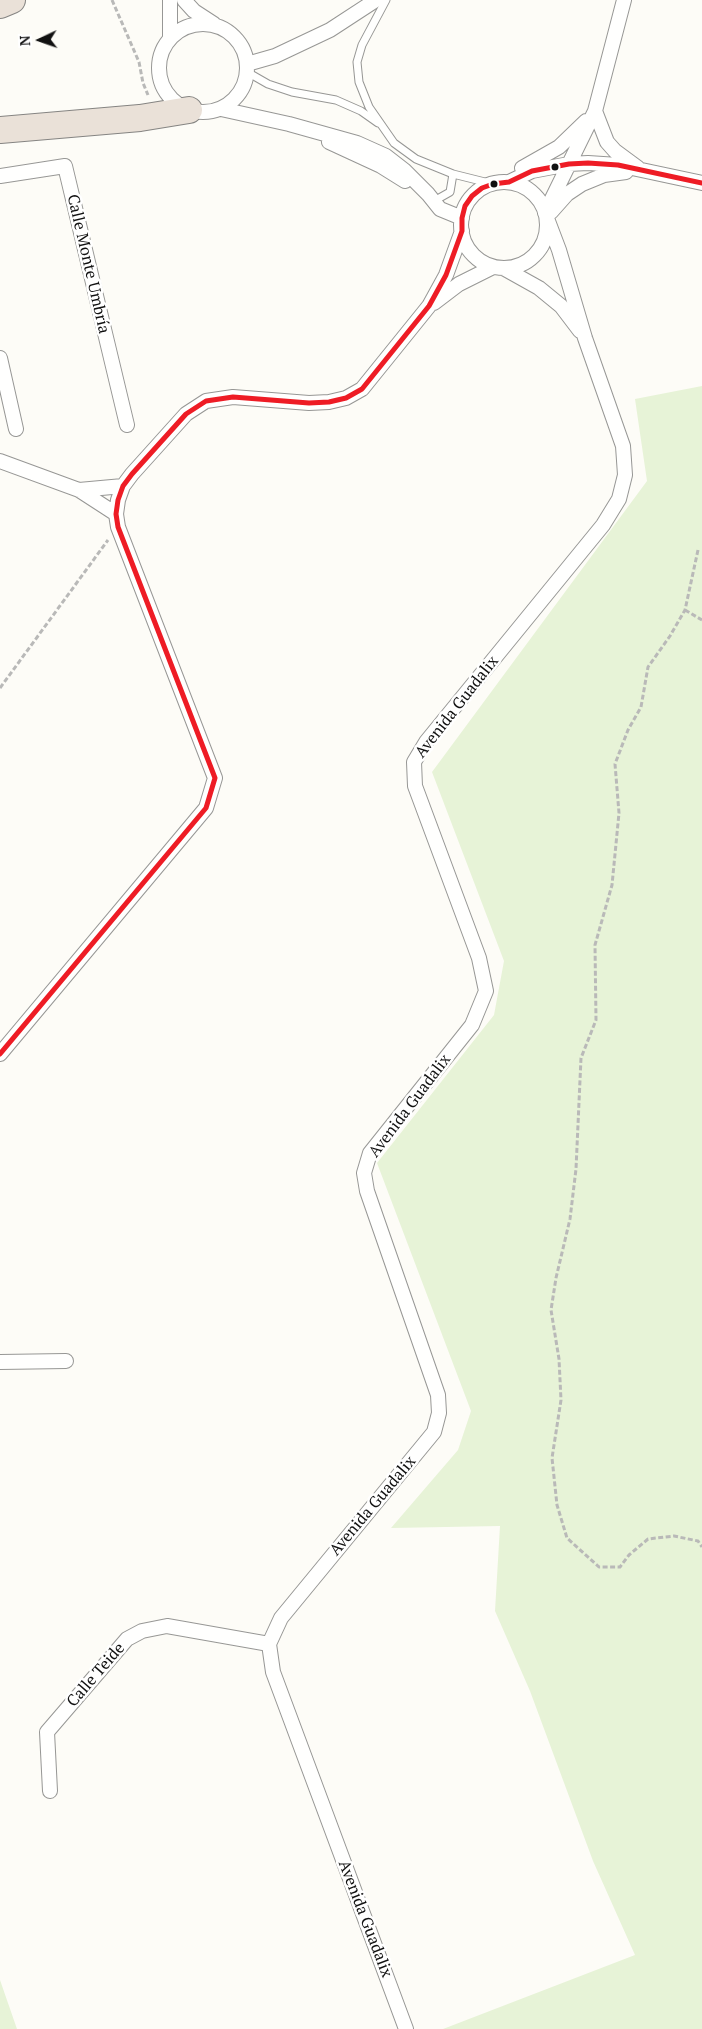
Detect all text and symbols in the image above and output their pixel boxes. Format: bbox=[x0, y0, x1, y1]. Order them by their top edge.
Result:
north arrow bbox=[15, 15, 65, 65]
text: N bbox=[15, 35, 34, 47]
unlabelled marker bbox=[550, 162, 560, 172]
unlabelled marker bbox=[489, 179, 499, 189]
street label: Calle Monte Umbría bbox=[63, 192, 113, 336]
street label: Avenida Guadalix bbox=[411, 652, 503, 762]
street label: Avenida Guadalix bbox=[365, 1051, 455, 1161]
street label: Avenida Guadalix bbox=[326, 1452, 420, 1560]
street label: Calle Teide bbox=[63, 1639, 129, 1711]
street label: Avenida Guadalix bbox=[334, 1858, 396, 1980]

